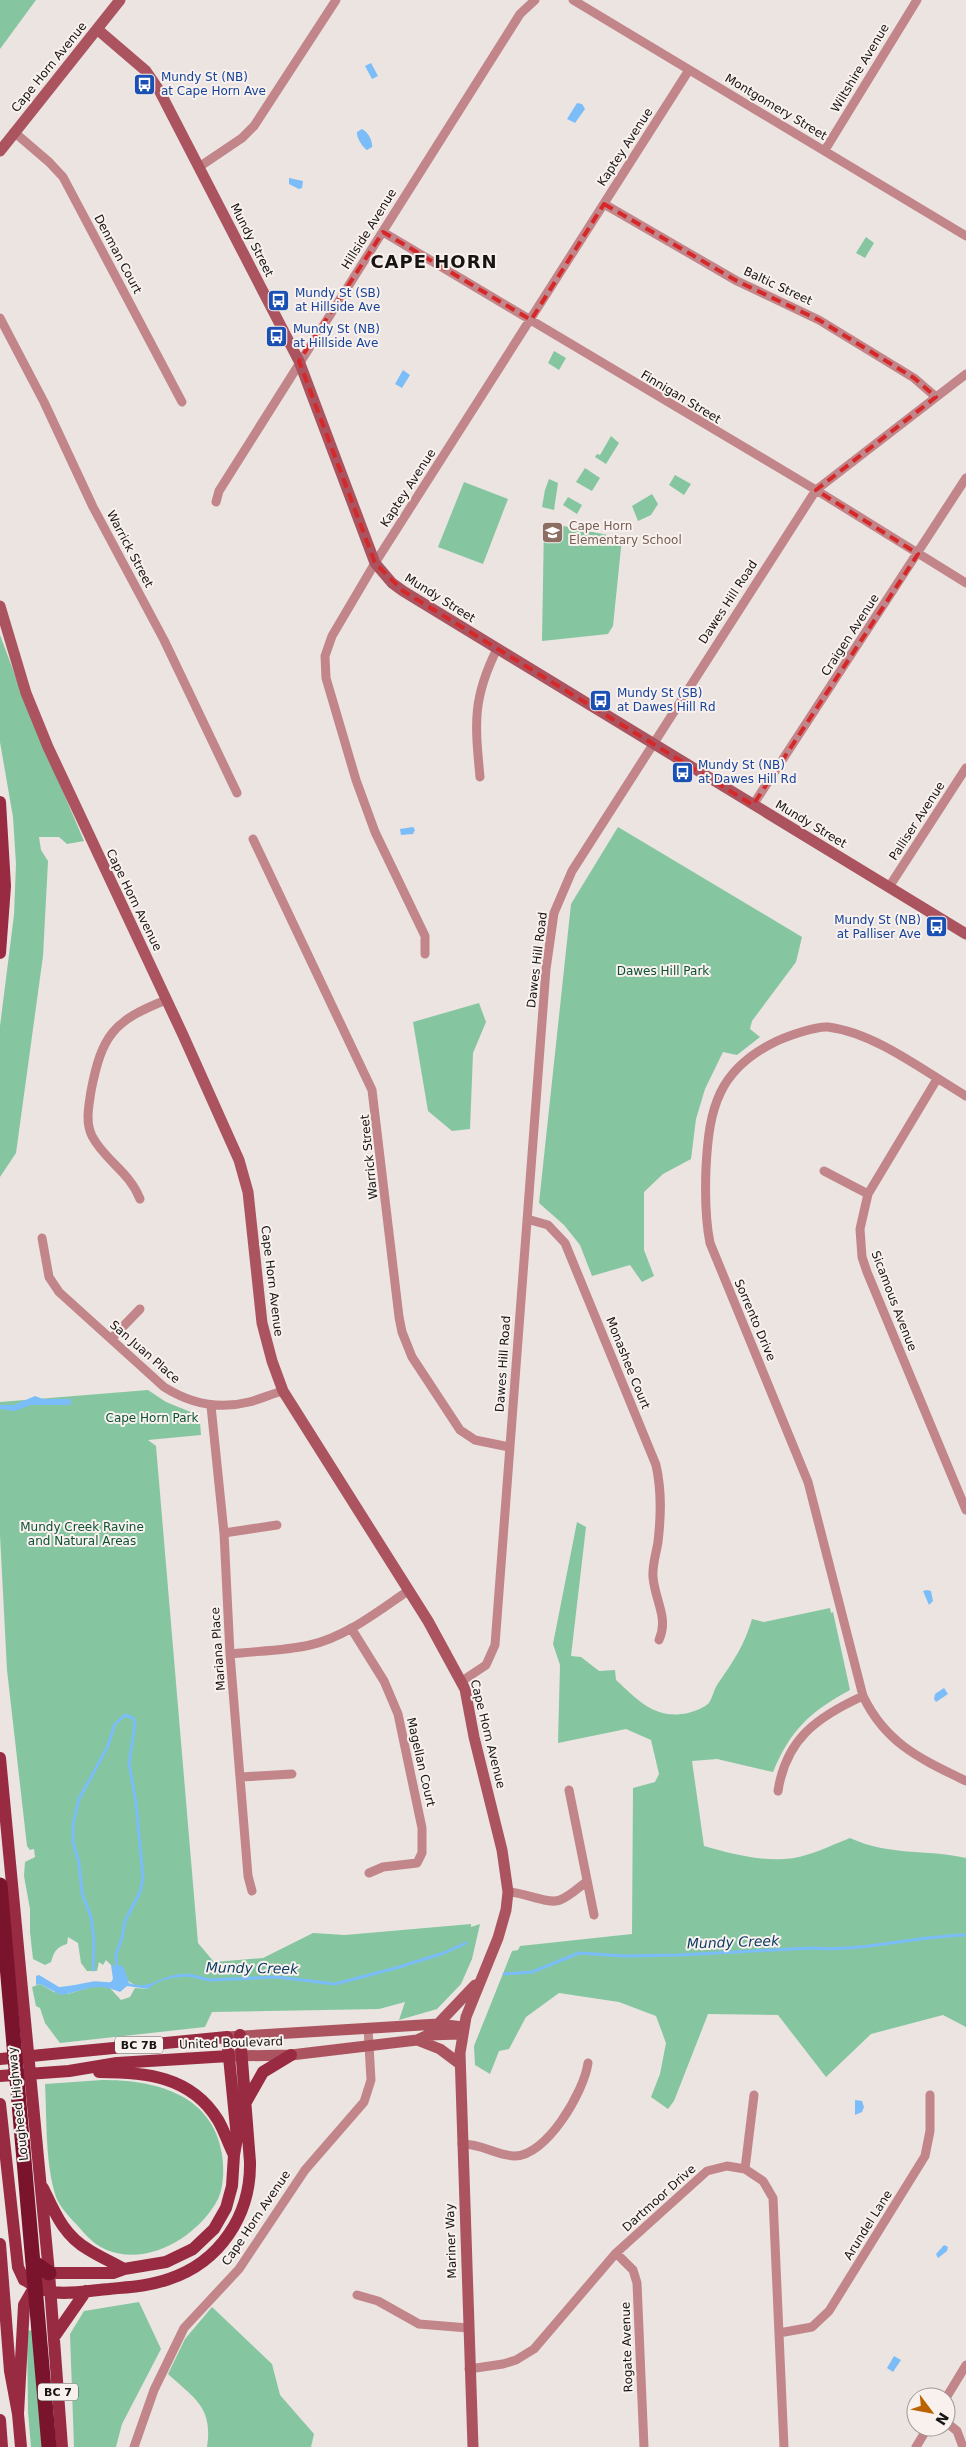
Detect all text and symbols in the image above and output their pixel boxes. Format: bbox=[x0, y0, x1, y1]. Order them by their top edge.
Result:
street label: Cape Horn Avenue bbox=[8, 19, 90, 115]
street label: Wiltshire Avenue bbox=[828, 21, 892, 115]
place label: Mundy St (NB) at Cape Horn Ave bbox=[161, 70, 266, 98]
street label: Montgomery Street bbox=[723, 71, 830, 143]
bus stop icon: Mundy St (NB) at Cape Horn Ave bbox=[133, 72, 157, 96]
street label: Kaptey Avenue bbox=[595, 105, 655, 189]
street label: Hillside Avenue bbox=[339, 186, 399, 272]
street label: Mundy Street bbox=[227, 201, 277, 279]
street label: Denman Court bbox=[91, 212, 145, 296]
district label: CAPE HORN bbox=[370, 251, 498, 272]
street label: Baltic Street bbox=[742, 264, 815, 308]
place label: Mundy St (SB) at Hillside Ave bbox=[295, 286, 380, 314]
bus stop icon: Mundy St (SB) at Hillside Ave bbox=[267, 288, 291, 312]
place label: Mundy St (NB) at Hillside Ave bbox=[293, 322, 380, 350]
bus stop icon: Mundy St (NB) at Hillside Ave bbox=[265, 324, 289, 348]
street label: Finnigan Street bbox=[638, 368, 724, 427]
street label: Kaptey Avenue bbox=[378, 446, 438, 530]
street label: Warrick Street bbox=[104, 508, 156, 590]
place label: Cape Horn Elementary School bbox=[569, 519, 682, 547]
school or university icon: Cape Horn Elementary School bbox=[541, 521, 565, 545]
street label: Dawes Hill Road bbox=[696, 558, 760, 646]
street label: Mundy Street bbox=[402, 571, 478, 625]
street label: Craigen Avenue bbox=[818, 591, 882, 679]
place label: Mundy St (SB) at Dawes Hill Rd bbox=[617, 686, 716, 714]
bus stop icon: Mundy St (SB) at Dawes Hill Rd bbox=[589, 688, 613, 712]
place label: Mundy St (NB) at Dawes Hill Rd bbox=[698, 758, 797, 786]
bus stop icon: Mundy St (NB) at Dawes Hill Rd bbox=[670, 760, 694, 784]
street label: Palliser Avenue bbox=[886, 779, 948, 863]
street label: Mundy Street bbox=[773, 797, 849, 851]
street label: Cape Horn Avenue bbox=[103, 847, 165, 953]
street label: Dawes Hill Road bbox=[524, 911, 550, 1009]
place label: Mundy St (NB) at Palliser Ave bbox=[834, 913, 921, 941]
bus stop icon: Mundy St (NB) at Palliser Ave bbox=[925, 915, 949, 939]
park label: Dawes Hill Park bbox=[617, 964, 709, 978]
street label: Warrick Street bbox=[358, 1114, 380, 1200]
street label: Cape Horn Avenue bbox=[258, 1225, 286, 1337]
street label: Sicamous Avenue bbox=[868, 1249, 920, 1353]
street label: Sorrento Drive bbox=[732, 1277, 778, 1363]
street label: Dawes Hill Road bbox=[493, 1315, 513, 1413]
street label: Monashee Court bbox=[603, 1315, 653, 1411]
street label: San Juan Place bbox=[107, 1318, 183, 1386]
park label: Cape Horn Park bbox=[106, 1411, 199, 1425]
park label: Mundy Creek Ravine and Natural Areas bbox=[20, 1520, 144, 1548]
street label: Mariana Place bbox=[208, 1607, 228, 1691]
street label: Cape Horn Avenue bbox=[468, 1678, 508, 1790]
street label: Magellan Court bbox=[404, 1716, 438, 1808]
water label: Mundy Creek bbox=[687, 1932, 780, 1952]
water label: Mundy Creek bbox=[206, 1959, 299, 1977]
street label: United Boulevard bbox=[179, 2034, 283, 2052]
road number: BC 7B bbox=[115, 2036, 163, 2054]
street label: Lougheed Highway bbox=[5, 2046, 31, 2162]
street label: Dartmoor Drive bbox=[620, 2162, 698, 2234]
street label: Cape Horn Avenue bbox=[219, 2168, 293, 2268]
street label: Arundel Lane bbox=[841, 2188, 895, 2262]
street label: Mariner Way bbox=[443, 2203, 459, 2279]
street label: Rogate Avenue bbox=[618, 2301, 636, 2393]
road number: BC 7 bbox=[38, 2384, 78, 2400]
north arrow bbox=[906, 2387, 956, 2437]
text: N bbox=[932, 2410, 952, 2428]

